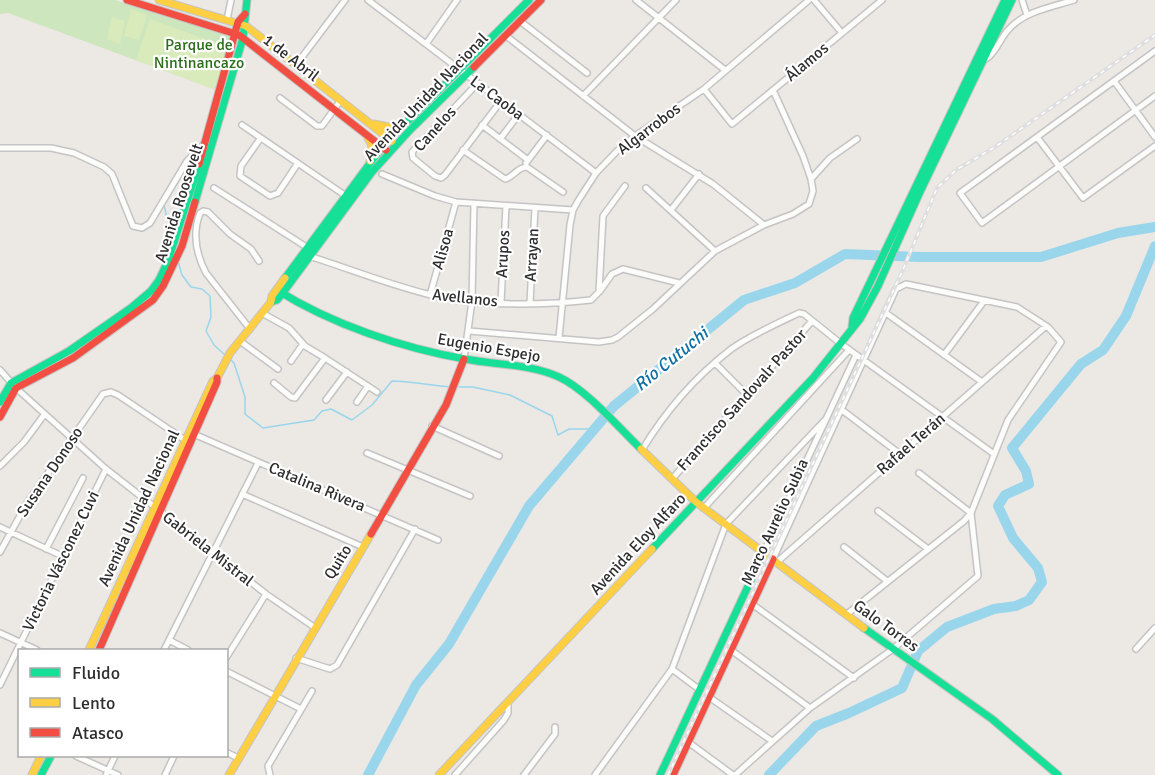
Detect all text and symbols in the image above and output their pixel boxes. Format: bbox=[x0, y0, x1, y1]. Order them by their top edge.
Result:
street label: Avenida Unidad Nacional bbox=[359, 28, 493, 165]
street label: 1 de Abril bbox=[259, 30, 323, 86]
park label: Parque de Nintinancazo bbox=[154, 35, 244, 73]
street label: Álamos bbox=[781, 38, 833, 86]
street label: La Caoba bbox=[466, 71, 528, 125]
street label: Algarrobos bbox=[613, 99, 685, 159]
street label: Canelos bbox=[409, 102, 461, 156]
street label: Avenida Roosevelt bbox=[150, 141, 208, 265]
street label: Alisoa bbox=[428, 226, 458, 272]
street label: Arrayan bbox=[521, 228, 543, 282]
street label: Arupos bbox=[492, 229, 514, 279]
street label: Avellanos bbox=[431, 285, 499, 311]
water label: Río Cutuchi bbox=[630, 321, 714, 396]
street label: Francisco Sandovalr Pastor bbox=[673, 325, 811, 475]
street label: Eugenio Espejo bbox=[436, 329, 542, 367]
street label: Rafael Terán bbox=[873, 409, 949, 479]
street label: Susana Donoso bbox=[13, 423, 87, 521]
street label: Avenida Unidad Nacional bbox=[94, 426, 184, 590]
street label: Marco Aurelio Subia bbox=[737, 456, 813, 588]
street label: Catalina Rivera bbox=[266, 458, 368, 516]
street label: Victoria Vásconez Cuvi bbox=[18, 488, 104, 634]
street label: Avenida Eloy Alfaro bbox=[586, 489, 690, 599]
street label: Gabriela Mistral bbox=[158, 507, 258, 591]
street label: Quito bbox=[320, 541, 356, 583]
street label: Galo Torres bbox=[849, 596, 923, 656]
legend bbox=[18, 649, 228, 757]
text: Fluido bbox=[72, 662, 120, 684]
text: Lento bbox=[72, 692, 115, 714]
text: Atasco bbox=[72, 722, 124, 744]

